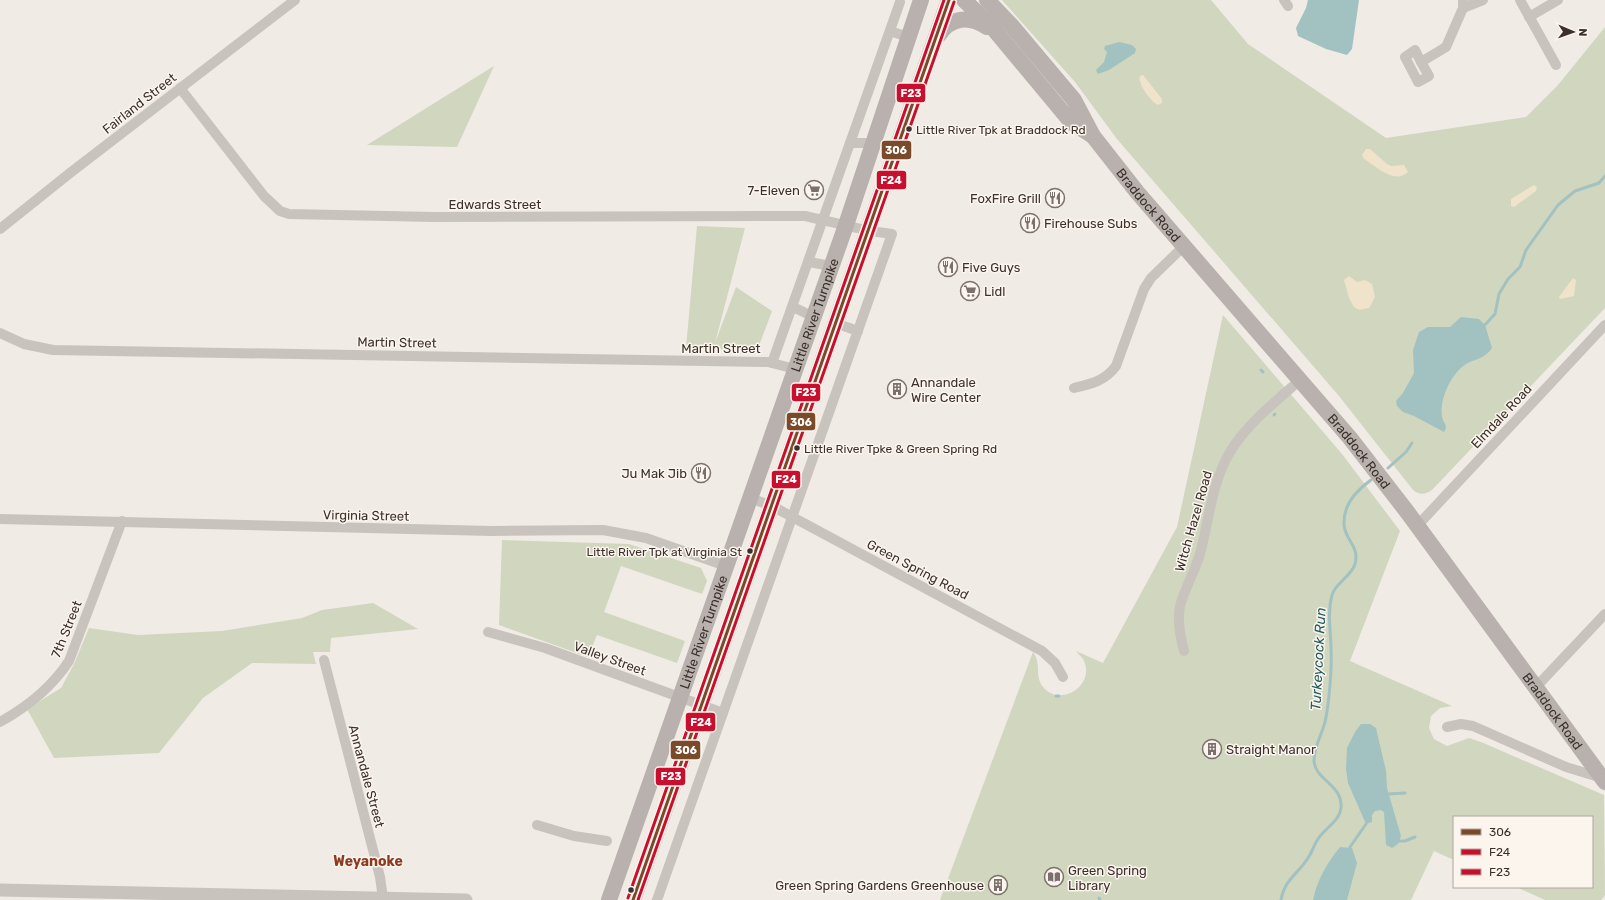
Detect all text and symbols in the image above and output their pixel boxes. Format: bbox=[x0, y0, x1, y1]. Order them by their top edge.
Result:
north arrow bbox=[1553, 12, 1593, 52]
text: N bbox=[1576, 28, 1589, 37]
street label: Fairland Street bbox=[100, 70, 179, 137]
line badge: F23 bbox=[896, 83, 926, 103]
text: F23 bbox=[900, 87, 922, 100]
place label: Little River Tpk at Braddock Rd bbox=[916, 123, 1086, 137]
marker: Little River Tpk at Braddock Rd bbox=[904, 124, 914, 134]
line badge: 306 bbox=[881, 140, 912, 160]
text: 306 bbox=[885, 144, 907, 157]
street label: Braddock Road bbox=[1113, 165, 1184, 245]
line badge: F24 bbox=[876, 170, 907, 190]
text: F24 bbox=[880, 174, 902, 187]
supermarket icon: 7-Eleven bbox=[803, 179, 825, 201]
place label: 7-Eleven bbox=[747, 183, 800, 198]
restaurant icon: FoxFire Grill bbox=[1044, 187, 1066, 209]
place label: FoxFire Grill bbox=[970, 191, 1041, 206]
street label: Edwards Street bbox=[449, 197, 541, 212]
restaurant icon: Firehouse Subs bbox=[1019, 212, 1041, 234]
place label: Firehouse Subs bbox=[1044, 216, 1138, 231]
street label: Little River Turnpike bbox=[788, 256, 842, 374]
restaurant icon: Five Guys bbox=[937, 256, 959, 278]
place label: Five Guys bbox=[962, 260, 1021, 275]
supermarket icon: Lidl bbox=[959, 280, 981, 302]
place label: Lidl bbox=[984, 284, 1005, 299]
street label: Martin Street bbox=[357, 334, 437, 351]
street label: Martin Street bbox=[681, 341, 761, 356]
place label: Annandale Wire Center bbox=[911, 375, 981, 405]
building icon: Annandale Wire Center bbox=[886, 378, 908, 400]
street label: Elmdale Road bbox=[1468, 381, 1535, 451]
line badge: F23 bbox=[791, 383, 821, 402]
text: F23 bbox=[795, 386, 817, 399]
street label: Braddock Road bbox=[1325, 411, 1393, 492]
line badge: 306 bbox=[786, 412, 816, 431]
text: 306 bbox=[790, 416, 812, 429]
place label: Little River Tpke & Green Spring Rd bbox=[804, 442, 997, 456]
marker: Little River Tpke & Green Spring Rd bbox=[792, 443, 802, 453]
restaurant icon: Ju Mak Jib bbox=[690, 462, 712, 484]
place label: Ju Mak Jib bbox=[621, 466, 687, 481]
street label: Witch Hazel Road bbox=[1172, 469, 1215, 573]
line badge: F24 bbox=[771, 470, 801, 489]
text: F24 bbox=[775, 473, 797, 486]
street label: Virginia Street bbox=[323, 507, 409, 525]
street label: Green Spring Road bbox=[864, 536, 971, 603]
place label: Little River Tpk at Virginia St bbox=[586, 545, 742, 559]
marker: Little River Tpk at Virginia St bbox=[745, 546, 755, 556]
street label: Little River Turnpike bbox=[677, 573, 730, 691]
street label: 7th Street bbox=[48, 598, 85, 660]
water label: Turkeycock Run bbox=[1307, 607, 1330, 711]
street label: Valley Street bbox=[572, 638, 648, 678]
street label: Braddock Road bbox=[1519, 670, 1586, 753]
line badge: F24 bbox=[685, 712, 716, 732]
text: F24 bbox=[690, 716, 712, 729]
street label: Annandale Street bbox=[346, 723, 387, 829]
building icon: Straight Manor bbox=[1201, 738, 1223, 760]
line badge: 306 bbox=[670, 740, 701, 760]
place label: Straight Manor bbox=[1226, 742, 1316, 758]
text: 306 bbox=[675, 744, 697, 757]
line badge: F23 bbox=[655, 767, 686, 786]
text: F23 bbox=[660, 770, 682, 783]
legend bbox=[1453, 816, 1593, 888]
text: 306 bbox=[1489, 825, 1511, 839]
text: F24 bbox=[1489, 845, 1511, 859]
district label: Weyanoke bbox=[333, 853, 403, 870]
place label: Green Spring Library bbox=[1068, 863, 1147, 893]
text: F23 bbox=[1489, 865, 1510, 879]
library icon: Green Spring Library bbox=[1043, 866, 1065, 888]
building icon: Green Spring Gardens Greenhouse bbox=[987, 874, 1009, 896]
place label: Green Spring Gardens Greenhouse bbox=[775, 878, 984, 894]
unlabelled marker bbox=[626, 885, 636, 895]

